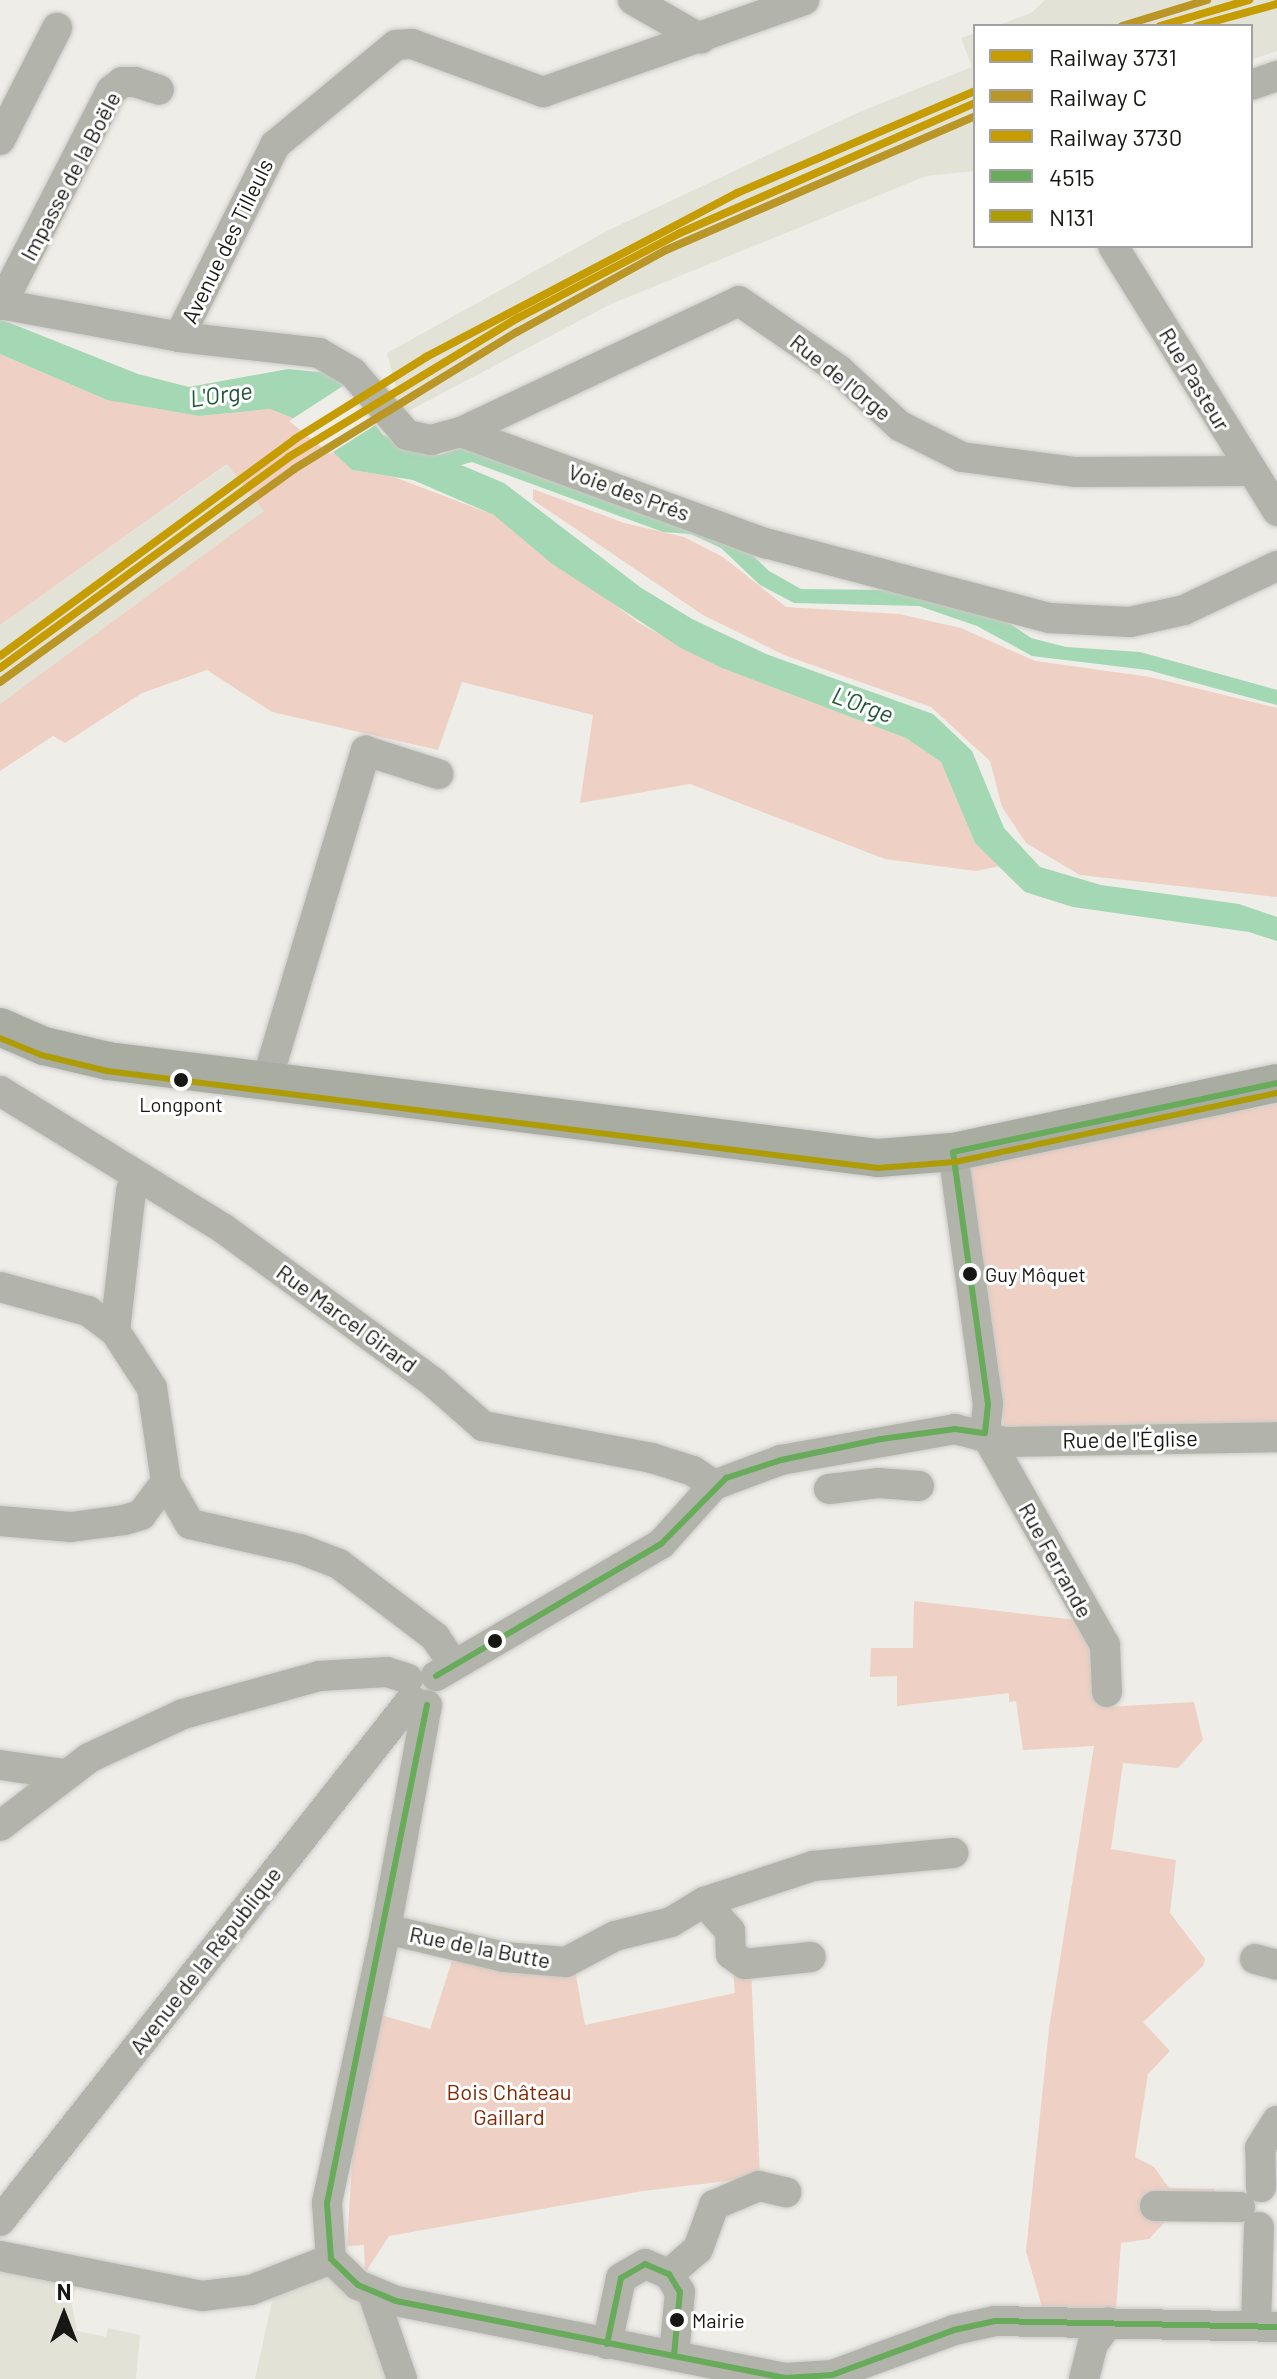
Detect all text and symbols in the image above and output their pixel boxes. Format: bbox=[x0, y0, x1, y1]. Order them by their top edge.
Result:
legend bbox=[973, 24, 1253, 248]
text: Railway 3731 bbox=[1049, 42, 1177, 71]
text: Railway C bbox=[1049, 82, 1147, 111]
street label: Impasse de la Boële bbox=[14, 87, 126, 265]
text: Railway 3730 bbox=[1049, 122, 1182, 151]
street label: Avenue des Tilleuls bbox=[176, 154, 278, 328]
text: 4515 bbox=[1049, 162, 1095, 191]
text: N131 bbox=[1049, 202, 1094, 231]
street label: Rue Pasteur bbox=[1154, 323, 1236, 435]
street label: Rue de l'Orge bbox=[785, 328, 897, 426]
water label: L'Orge bbox=[188, 375, 254, 413]
street label: Voie des Prés bbox=[565, 458, 693, 526]
water label: L'Orge bbox=[829, 680, 897, 728]
marker: Longpont bbox=[173, 1072, 189, 1088]
place label: Longpont bbox=[139, 1092, 223, 1116]
street label: Rue Marcel Girard bbox=[272, 1258, 422, 1378]
place label: Guy Môquet bbox=[985, 1262, 1086, 1286]
marker: Guy Môquet bbox=[962, 1266, 978, 1282]
street label: Rue de l'Église bbox=[1062, 1425, 1198, 1453]
street label: Rue Ferrande bbox=[1014, 1498, 1098, 1622]
unlabelled marker bbox=[487, 1633, 503, 1649]
street label: Avenue de la République bbox=[124, 1861, 286, 2059]
street label: Rue de la Butte bbox=[407, 1920, 553, 1974]
park label: Bois Château Gaillard bbox=[446, 2078, 572, 2130]
north arrow bbox=[24, 2275, 104, 2355]
text: N bbox=[57, 2278, 71, 2304]
place label: Mairie bbox=[692, 2308, 745, 2332]
marker: Mairie bbox=[669, 2312, 685, 2328]

